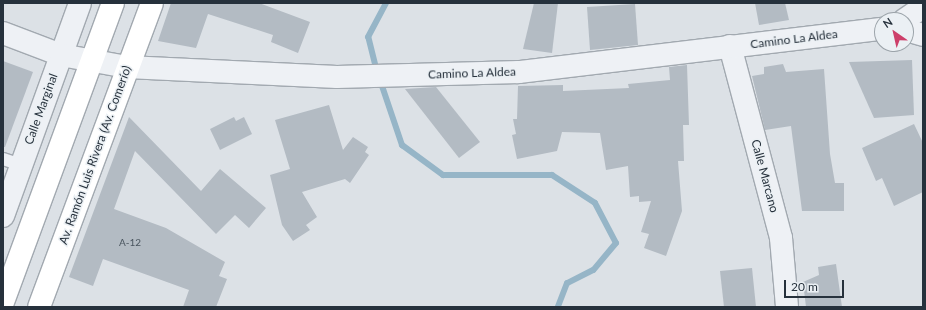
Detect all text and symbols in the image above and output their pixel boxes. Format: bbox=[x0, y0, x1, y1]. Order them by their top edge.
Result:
north arrow bbox=[874, 12, 914, 52]
text: N bbox=[880, 15, 895, 30]
street label: Camino La Aldea bbox=[749, 26, 839, 52]
street label: Av. Ramón Luis Rivera (Av. Comerío) bbox=[56, 64, 134, 246]
street label: Camino La Aldea bbox=[428, 64, 516, 82]
street label: Calle Marginal bbox=[21, 71, 61, 147]
street label: Calle Marcano bbox=[748, 138, 782, 214]
house number: A-12 bbox=[119, 237, 141, 249]
scale bar bbox=[786, 272, 846, 298]
text: 20 m bbox=[791, 279, 818, 294]

